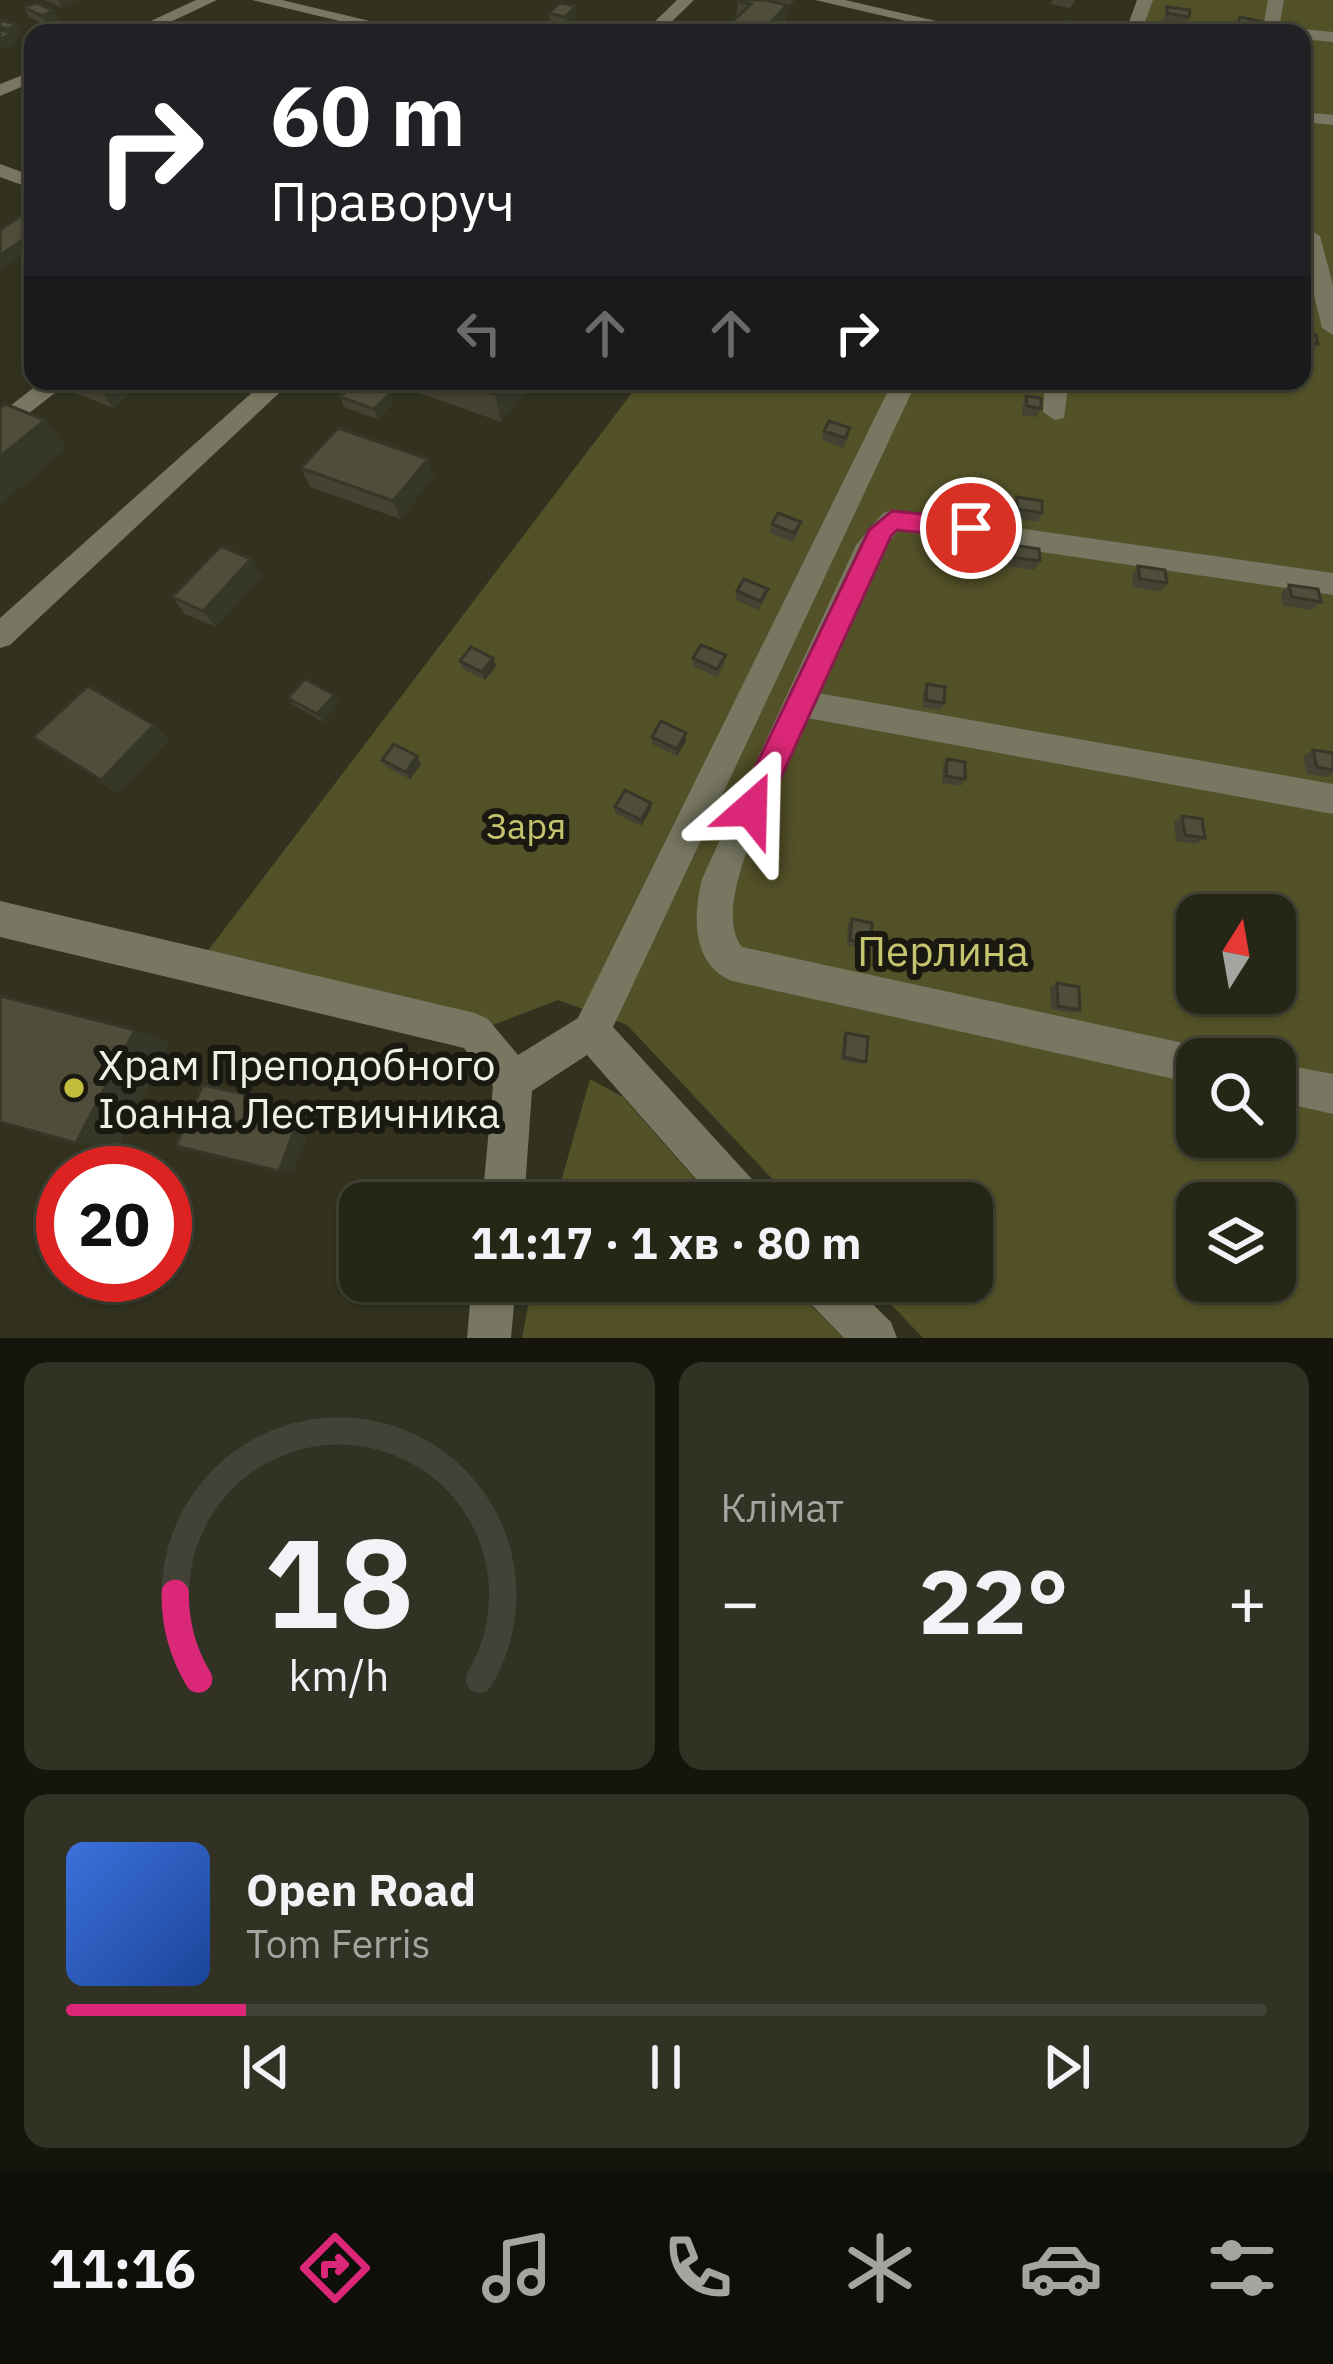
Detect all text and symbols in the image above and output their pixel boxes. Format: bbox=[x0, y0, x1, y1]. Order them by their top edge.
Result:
text: 60 m bbox=[270, 60, 466, 169]
icon: right bbox=[72, 72, 228, 228]
text: Праворуч bbox=[270, 166, 515, 236]
icon: left bbox=[446, 300, 512, 366]
icon: ahead bbox=[572, 300, 638, 366]
icon: ahead bbox=[698, 300, 764, 366]
icon: right bbox=[824, 300, 890, 366]
pin bbox=[920, 477, 1022, 579]
icon: arrive bbox=[938, 495, 1004, 561]
position arrow bbox=[688, 746, 814, 872]
park label: Заря bbox=[486, 802, 566, 849]
north arrow bbox=[1176, 894, 1296, 1014]
map controls bbox=[1176, 894, 1296, 1302]
park label: Перлина bbox=[857, 923, 1029, 978]
place label: Храм Преподобного Іоанна Лествичника bbox=[98, 1037, 500, 1140]
button: search bbox=[1176, 1038, 1296, 1158]
marker: Храм Преподобного Іоанна Лествичника bbox=[61, 1075, 87, 1101]
speed limit sign: 20 bbox=[36, 1146, 192, 1302]
button: layers bbox=[1176, 1182, 1296, 1302]
text: 11:17 · 1 хв · 80 m bbox=[470, 1213, 862, 1271]
text: Клімат bbox=[721, 1482, 844, 1533]
text: 18 bbox=[264, 1500, 414, 1662]
text: 22° bbox=[919, 1542, 1069, 1659]
text: − bbox=[721, 1558, 760, 1644]
text: + bbox=[1227, 1558, 1267, 1644]
text: km/h bbox=[289, 1647, 390, 1703]
text: Open Road bbox=[246, 1860, 476, 1918]
text: Tom Ferris bbox=[246, 1918, 430, 1969]
icon: previous bbox=[233, 2034, 299, 2100]
icon: pause bbox=[633, 2034, 699, 2100]
icon: next bbox=[1034, 2034, 1100, 2100]
icon: directions bbox=[293, 2226, 377, 2310]
icon: music bbox=[475, 2226, 559, 2310]
icon: phone bbox=[656, 2226, 740, 2310]
icon: climate bbox=[838, 2226, 922, 2310]
icon: car bbox=[1019, 2226, 1103, 2310]
icon: filters bbox=[1200, 2226, 1284, 2310]
text: 11:16 bbox=[49, 2233, 196, 2303]

